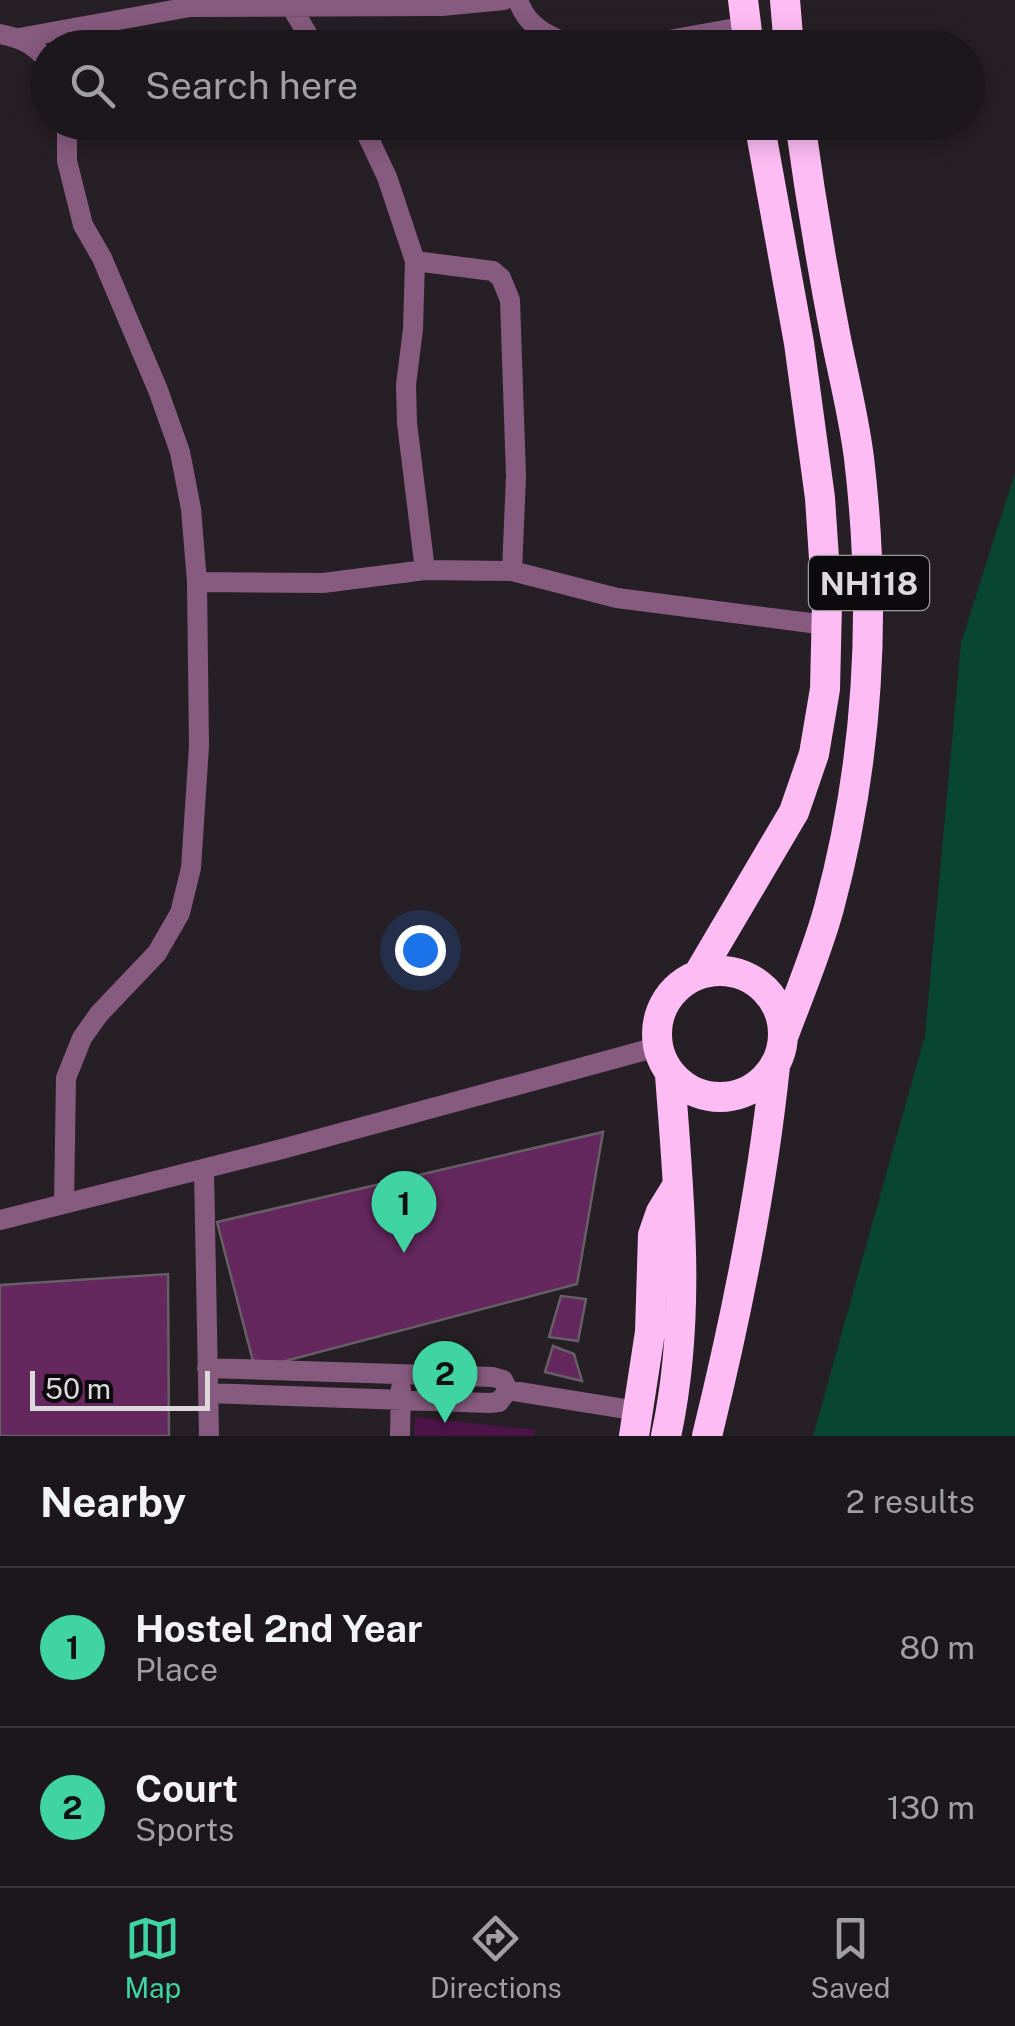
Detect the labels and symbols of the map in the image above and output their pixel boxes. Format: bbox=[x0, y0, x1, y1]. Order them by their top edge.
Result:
road number: NH118 bbox=[809, 556, 929, 610]
your location bbox=[395, 925, 446, 976]
pin: 1 bbox=[372, 1170, 436, 1253]
pin: 2 bbox=[412, 1340, 478, 1423]
scale bar bbox=[30, 1366, 210, 1410]

